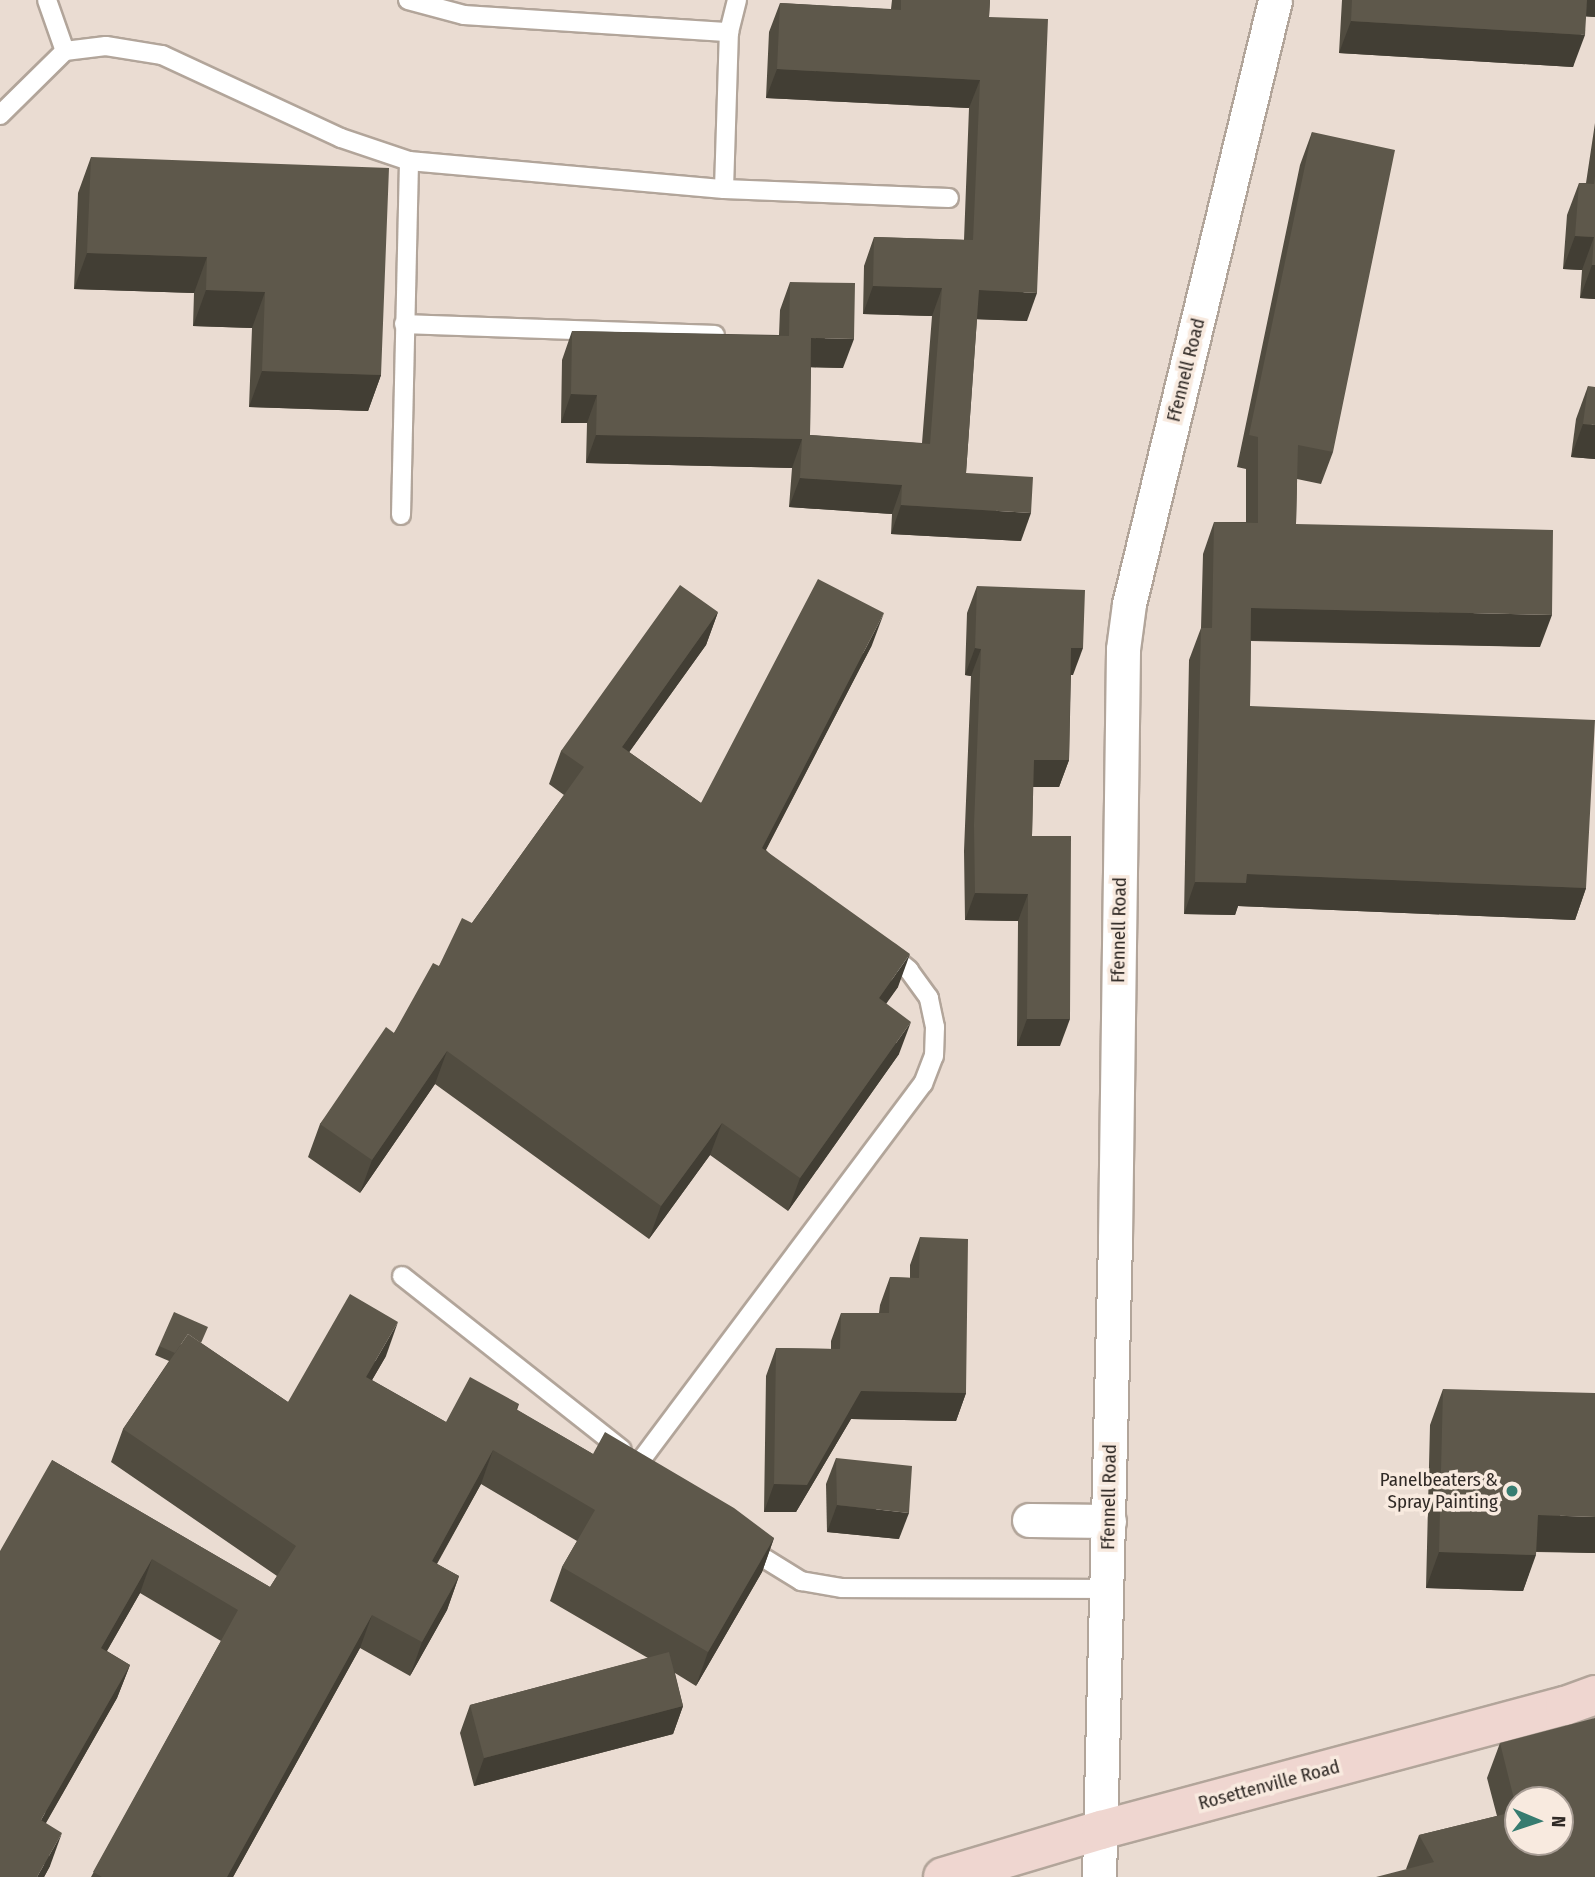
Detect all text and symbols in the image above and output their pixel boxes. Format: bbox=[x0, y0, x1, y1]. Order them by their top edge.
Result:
street label: Ffennell Road bbox=[1162, 316, 1210, 424]
street label: Ffennell Road bbox=[1107, 877, 1131, 983]
street label: Ffennell Road bbox=[1097, 1444, 1121, 1550]
place label: Panelbeaters & Spray Painting bbox=[1380, 1469, 1498, 1513]
marker: Panelbeaters & Spray Painting bbox=[1504, 1483, 1520, 1499]
street label: Rosettenville Road bbox=[1196, 1755, 1342, 1815]
north arrow bbox=[1504, 1786, 1574, 1856]
text: N bbox=[1547, 1816, 1570, 1828]

